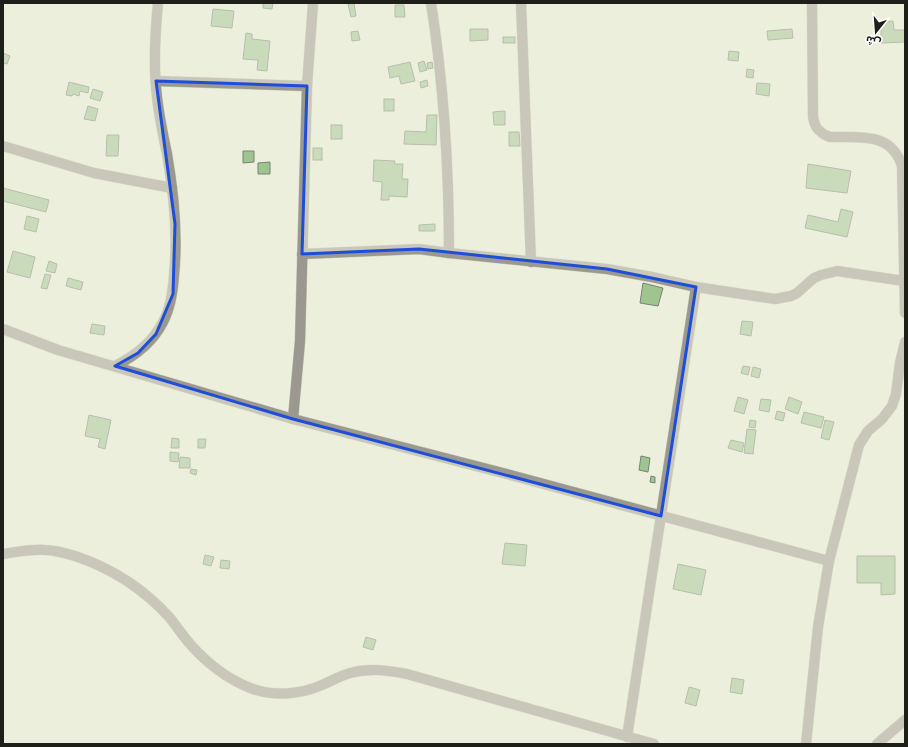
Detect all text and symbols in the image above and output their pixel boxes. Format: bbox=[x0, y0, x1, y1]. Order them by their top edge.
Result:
north arrow bbox=[856, 12, 896, 52]
text: ش bbox=[864, 33, 882, 50]

